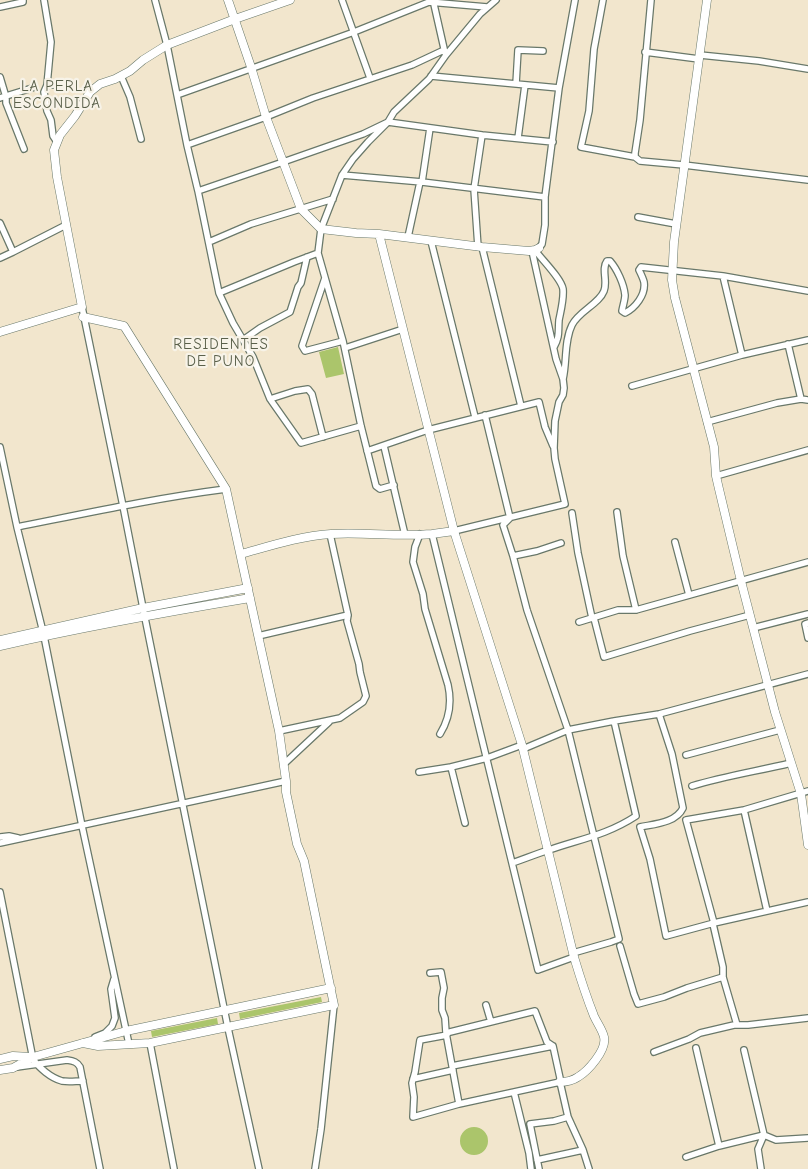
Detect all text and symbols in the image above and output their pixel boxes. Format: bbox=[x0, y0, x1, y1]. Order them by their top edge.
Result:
district label: LA PERLA ESCONDIDA bbox=[12, 78, 102, 113]
district label: RESIDENTES DE PUNO bbox=[172, 336, 270, 371]

